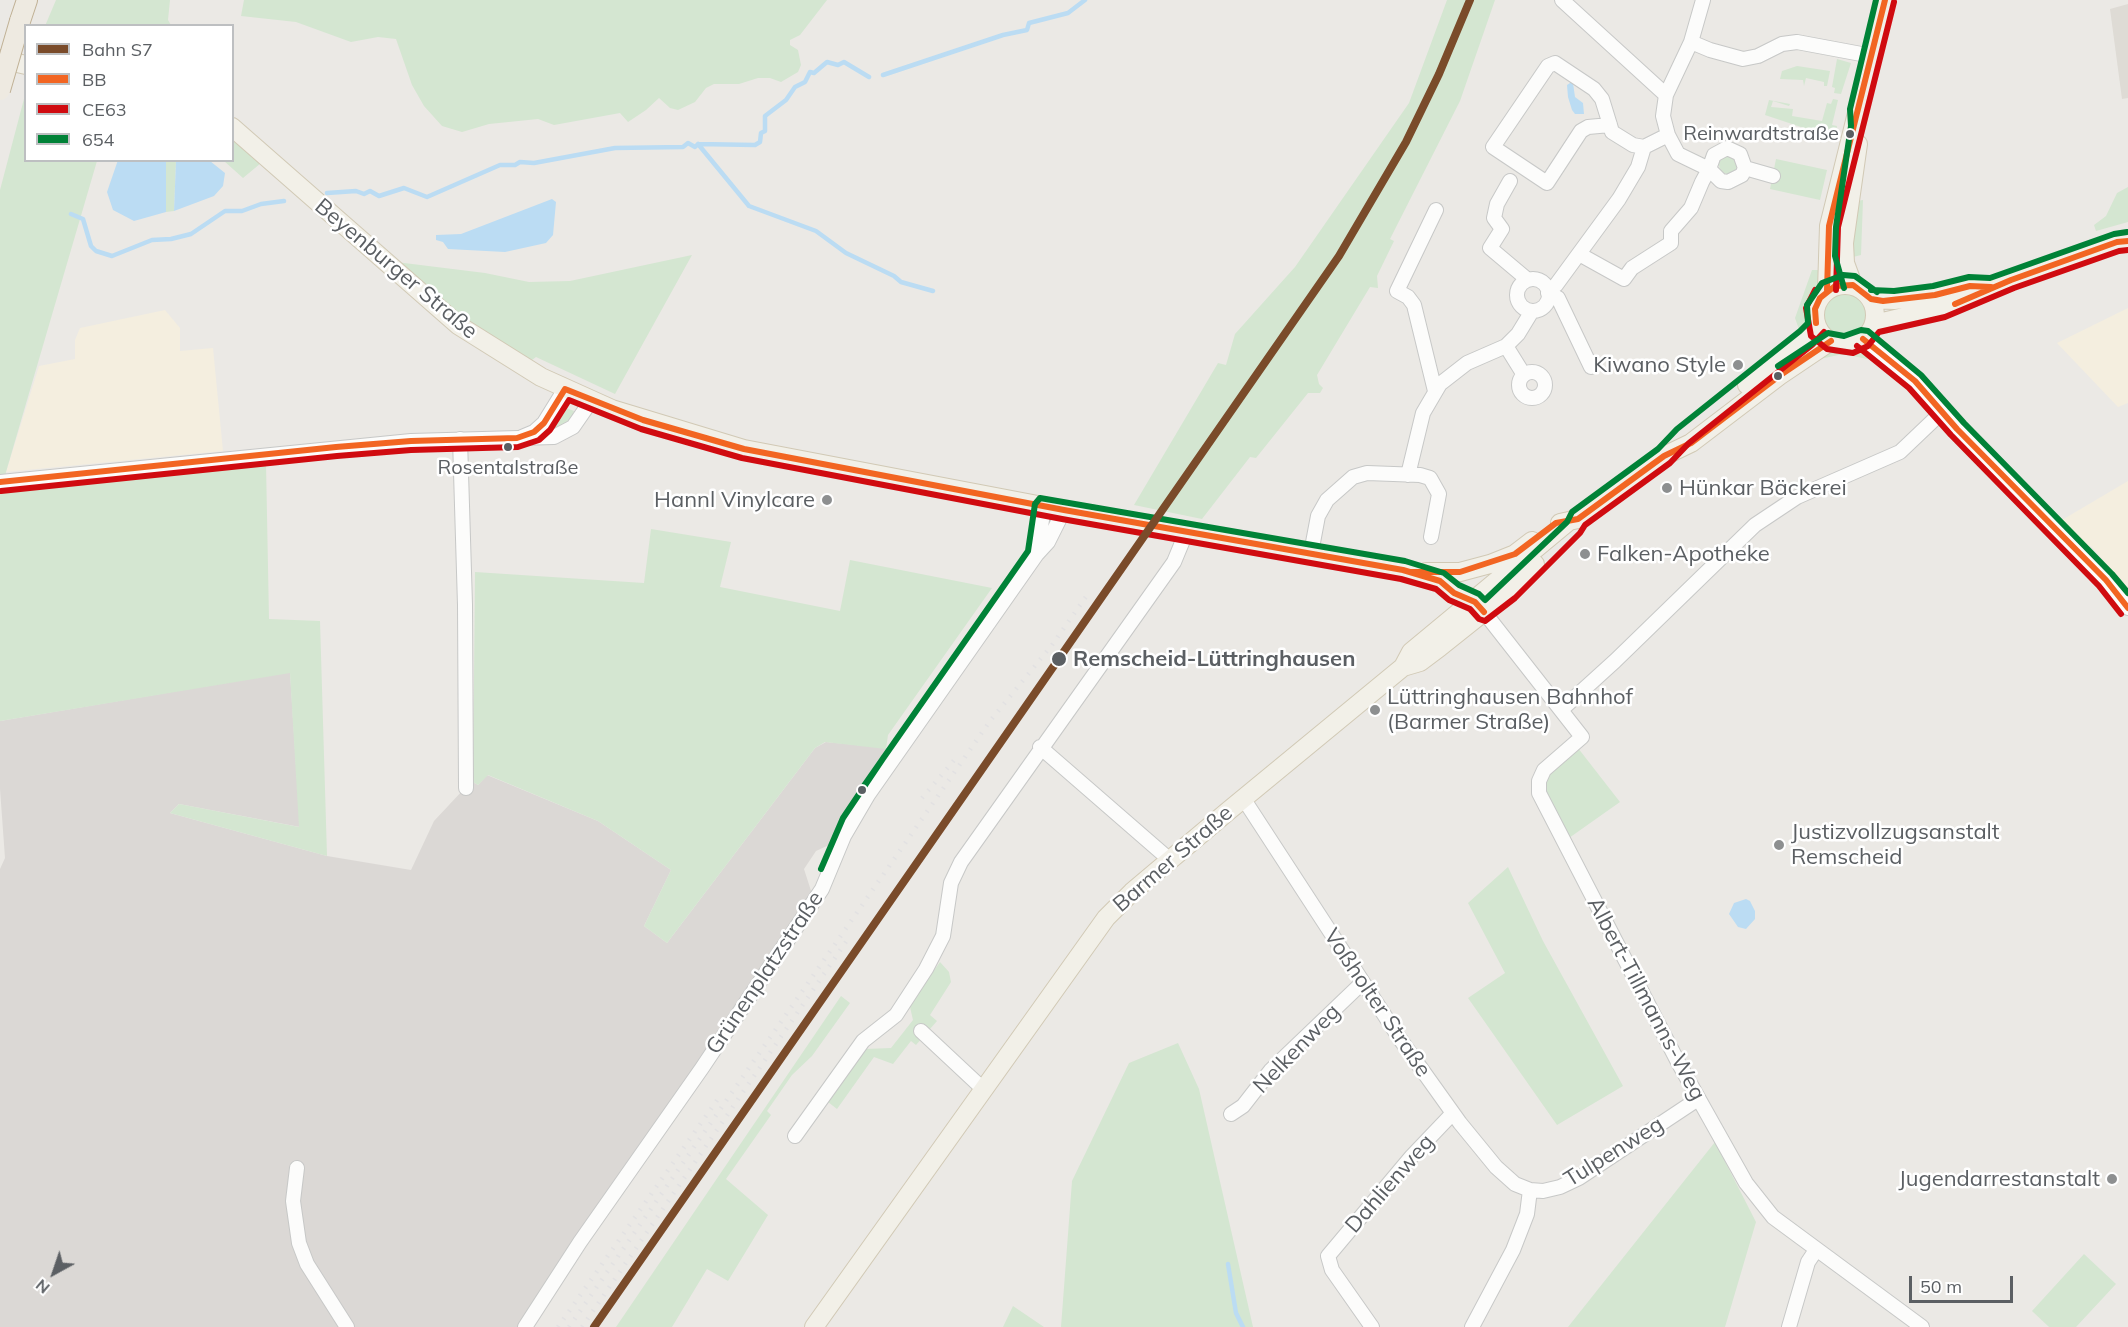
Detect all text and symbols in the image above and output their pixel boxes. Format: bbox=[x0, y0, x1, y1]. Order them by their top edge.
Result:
legend bbox=[24, 24, 234, 162]
text: Bahn S7 bbox=[82, 38, 153, 61]
text: BB bbox=[82, 68, 106, 91]
text: CE63 bbox=[82, 98, 127, 121]
place label: Reinwardtstraße bbox=[1683, 122, 1839, 146]
text: 654 bbox=[82, 128, 114, 151]
marker: Reinwardtstraße bbox=[1844, 128, 1856, 140]
street label: Beyenburger Straße bbox=[309, 193, 483, 345]
place label: Kiwano Style bbox=[1593, 352, 1726, 378]
marker: Kiwano Style bbox=[1731, 358, 1745, 372]
unlabelled marker bbox=[1772, 370, 1784, 382]
marker: Rosentalstraße bbox=[502, 441, 514, 453]
place label: Rosentalstraße bbox=[438, 456, 578, 480]
place label: Hünkar Bäckerei bbox=[1679, 475, 1847, 501]
marker: Hünkar Bäckerei bbox=[1660, 481, 1674, 495]
place label: Hannl Vinylcare bbox=[654, 487, 815, 513]
marker: Hannl Vinylcare bbox=[820, 493, 834, 507]
place label: Falken-Apotheke bbox=[1597, 541, 1770, 567]
marker: Falken-Apotheke bbox=[1578, 547, 1592, 561]
place label: Remscheid-Lüttringhausen bbox=[1073, 646, 1355, 672]
marker: Remscheid-Lüttringhausen bbox=[1050, 650, 1068, 668]
place label: Lüttringhausen Bahnhof (Barmer Straße) bbox=[1387, 684, 1633, 736]
marker: Lüttringhausen Bahnhof (Barmer Straße) bbox=[1368, 703, 1382, 717]
unlabelled marker bbox=[856, 784, 868, 796]
street label: Barmer Straße bbox=[1108, 800, 1238, 918]
place label: Justizvollzugsanstalt Remscheid bbox=[1791, 819, 2000, 870]
marker: Justizvollzugsanstalt Remscheid bbox=[1772, 838, 1786, 852]
street label: Grünenplatzstraße bbox=[701, 887, 829, 1059]
street label: Albert-Tillmanns-Weg bbox=[1581, 893, 1711, 1105]
street label: Voßholter Straße bbox=[1318, 924, 1436, 1082]
street label: Nelkenweg bbox=[1248, 999, 1346, 1099]
street label: Tulpenweg bbox=[1560, 1111, 1668, 1193]
street label: Dahlienweg bbox=[1340, 1129, 1440, 1239]
place label: Jugendarrestanstalt bbox=[1899, 1166, 2100, 1192]
marker: Jugendarrestanstalt bbox=[2105, 1172, 2119, 1186]
north arrow bbox=[24, 1243, 84, 1303]
scale bar bbox=[1912, 1264, 2016, 1302]
text: N bbox=[31, 1275, 53, 1298]
text: 50 m bbox=[1920, 1275, 1962, 1298]

